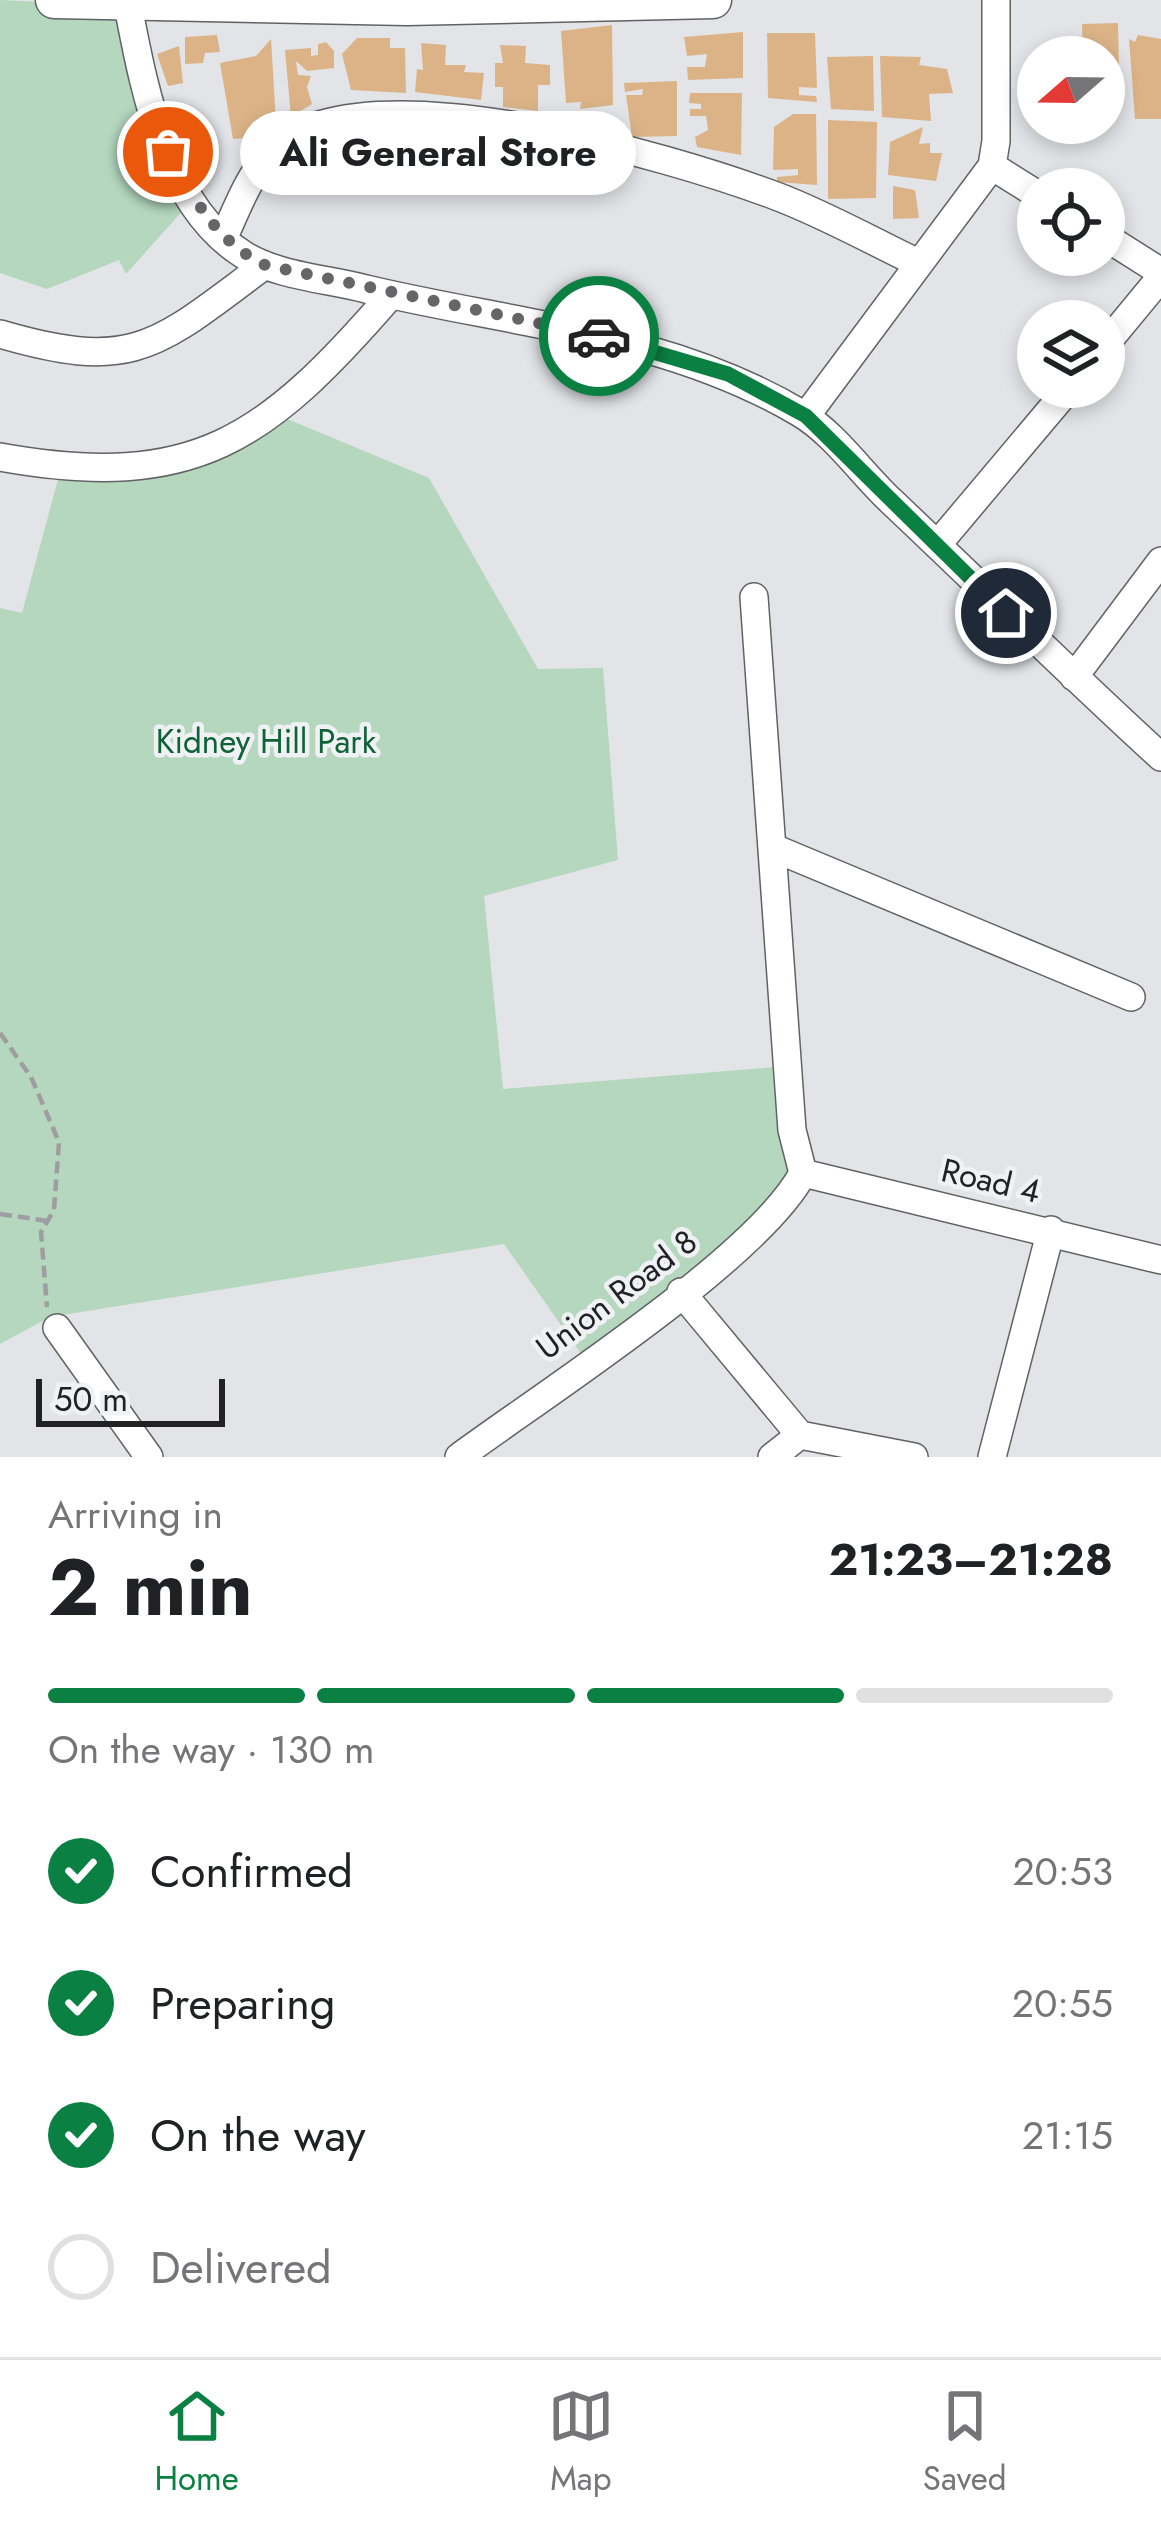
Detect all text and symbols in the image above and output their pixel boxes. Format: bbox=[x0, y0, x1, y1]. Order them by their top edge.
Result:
north arrow bbox=[1017, 36, 1125, 144]
map controls bbox=[1017, 36, 1125, 408]
pin bbox=[117, 101, 219, 203]
callout: Ali General Store bbox=[240, 110, 636, 194]
icon: bag bbox=[135, 119, 201, 185]
text: Ali General Store bbox=[279, 124, 597, 181]
button: locate bbox=[1017, 168, 1125, 276]
courier bbox=[539, 276, 659, 396]
button: layers bbox=[1017, 300, 1125, 408]
icon: car bbox=[566, 303, 632, 369]
pin bbox=[955, 562, 1057, 664]
icon: home bbox=[973, 580, 1039, 646]
park label: Kidney Hill Park bbox=[156, 718, 377, 765]
street label: Road 4 bbox=[937, 1146, 1045, 1215]
street label: Union Road 8 bbox=[526, 1218, 707, 1371]
scale bar bbox=[36, 1373, 225, 1426]
text: 50 m bbox=[54, 1376, 128, 1423]
text: Arriving in bbox=[48, 1486, 223, 1543]
text: 21:23–21:28 bbox=[829, 1527, 1113, 1592]
text: 2 min bbox=[48, 1532, 253, 1644]
text: On the way · 130 m bbox=[48, 1721, 374, 1778]
icon: check bbox=[48, 1838, 114, 1904]
text: Confirmed bbox=[150, 1839, 353, 1904]
text: 20:53 bbox=[1012, 1843, 1113, 1900]
icon: check bbox=[48, 1970, 114, 2036]
text: Preparing bbox=[150, 1971, 335, 2036]
text: 20:55 bbox=[1012, 1975, 1113, 2032]
icon: check bbox=[48, 2102, 114, 2168]
text: On the way bbox=[150, 2103, 366, 2168]
text: 21:15 bbox=[1022, 2107, 1113, 2164]
text: Delivered bbox=[150, 2235, 332, 2300]
tab: Home bbox=[155, 2383, 239, 2502]
tab: Map bbox=[548, 2383, 614, 2502]
tab: Saved bbox=[923, 2383, 1006, 2502]

